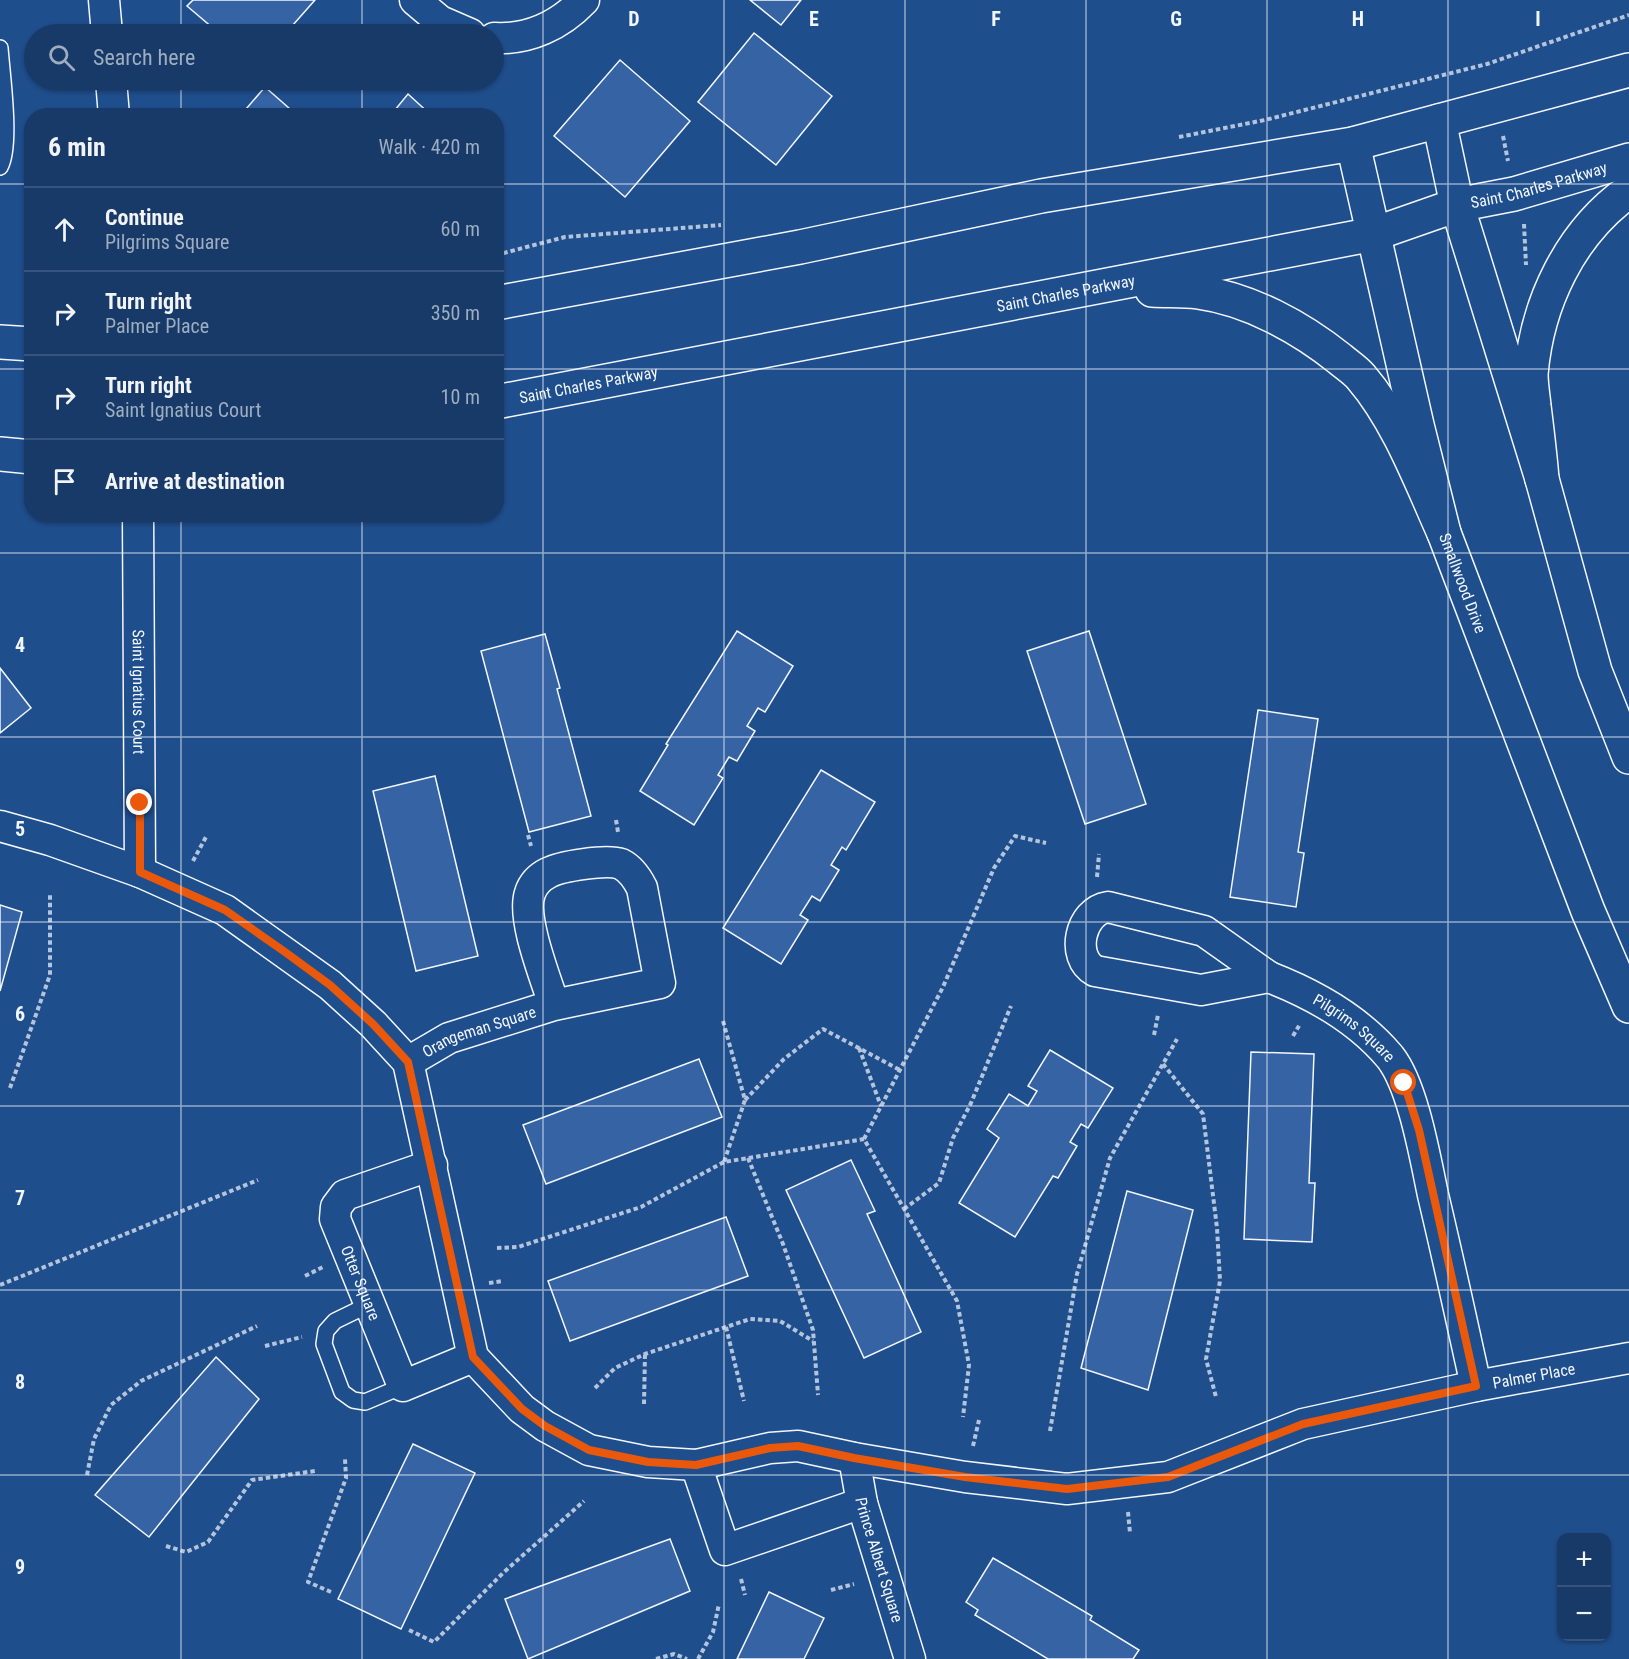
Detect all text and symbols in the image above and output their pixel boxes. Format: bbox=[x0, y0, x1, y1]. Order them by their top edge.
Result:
text: D bbox=[628, 7, 640, 31]
text: E bbox=[809, 7, 819, 31]
text: F bbox=[991, 7, 1001, 31]
text: G bbox=[1170, 7, 1182, 31]
text: H bbox=[1352, 7, 1364, 31]
text: I bbox=[1535, 7, 1541, 31]
search box bbox=[24, 24, 504, 90]
icon: search bbox=[45, 41, 78, 74]
text: Search here bbox=[93, 45, 195, 70]
text: 6 min bbox=[48, 132, 106, 162]
text: Walk · 420 m bbox=[379, 135, 480, 159]
street label: Saint Charles Parkway bbox=[1469, 158, 1610, 212]
text: Continue bbox=[105, 205, 184, 230]
icon: ahead bbox=[48, 213, 81, 246]
text: 60 m bbox=[441, 217, 480, 241]
text: Pilgrims Square bbox=[105, 230, 230, 254]
street label: Saint Charles Parkway bbox=[995, 271, 1137, 316]
text: Turn right bbox=[105, 289, 192, 314]
icon: right bbox=[48, 297, 81, 330]
text: 350 m bbox=[431, 301, 480, 325]
text: Palmer Place bbox=[105, 314, 209, 338]
street label: Saint Charles Parkway bbox=[518, 362, 660, 407]
text: Turn right bbox=[105, 373, 192, 398]
icon: right bbox=[48, 381, 81, 414]
text: 10 m bbox=[441, 385, 480, 409]
text: Saint Ignatius Court bbox=[105, 398, 261, 422]
icon: arrive bbox=[48, 465, 81, 498]
text: Arrive at destination bbox=[105, 469, 285, 494]
street label: Smallwood Drive bbox=[1435, 531, 1490, 636]
street label: Saint Ignatius Court bbox=[129, 629, 148, 755]
text: 4 bbox=[15, 633, 25, 657]
route end bbox=[126, 789, 152, 815]
text: 5 bbox=[15, 817, 25, 841]
street label: Pilgrims Square bbox=[1310, 990, 1399, 1066]
text: 6 bbox=[15, 1002, 25, 1026]
street label: Orangeman Square bbox=[419, 1002, 538, 1062]
route start bbox=[1390, 1069, 1416, 1095]
text: 7 bbox=[15, 1186, 25, 1210]
street label: Otter Square bbox=[337, 1243, 384, 1323]
street label: Palmer Place bbox=[1491, 1359, 1577, 1393]
text: 8 bbox=[15, 1370, 25, 1394]
street label: Prince Albert Square bbox=[851, 1496, 907, 1625]
map controls bbox=[1557, 1533, 1611, 1641]
button: + bbox=[1557, 1533, 1611, 1587]
text: 9 bbox=[15, 1555, 25, 1579]
button: − bbox=[1557, 1587, 1611, 1641]

